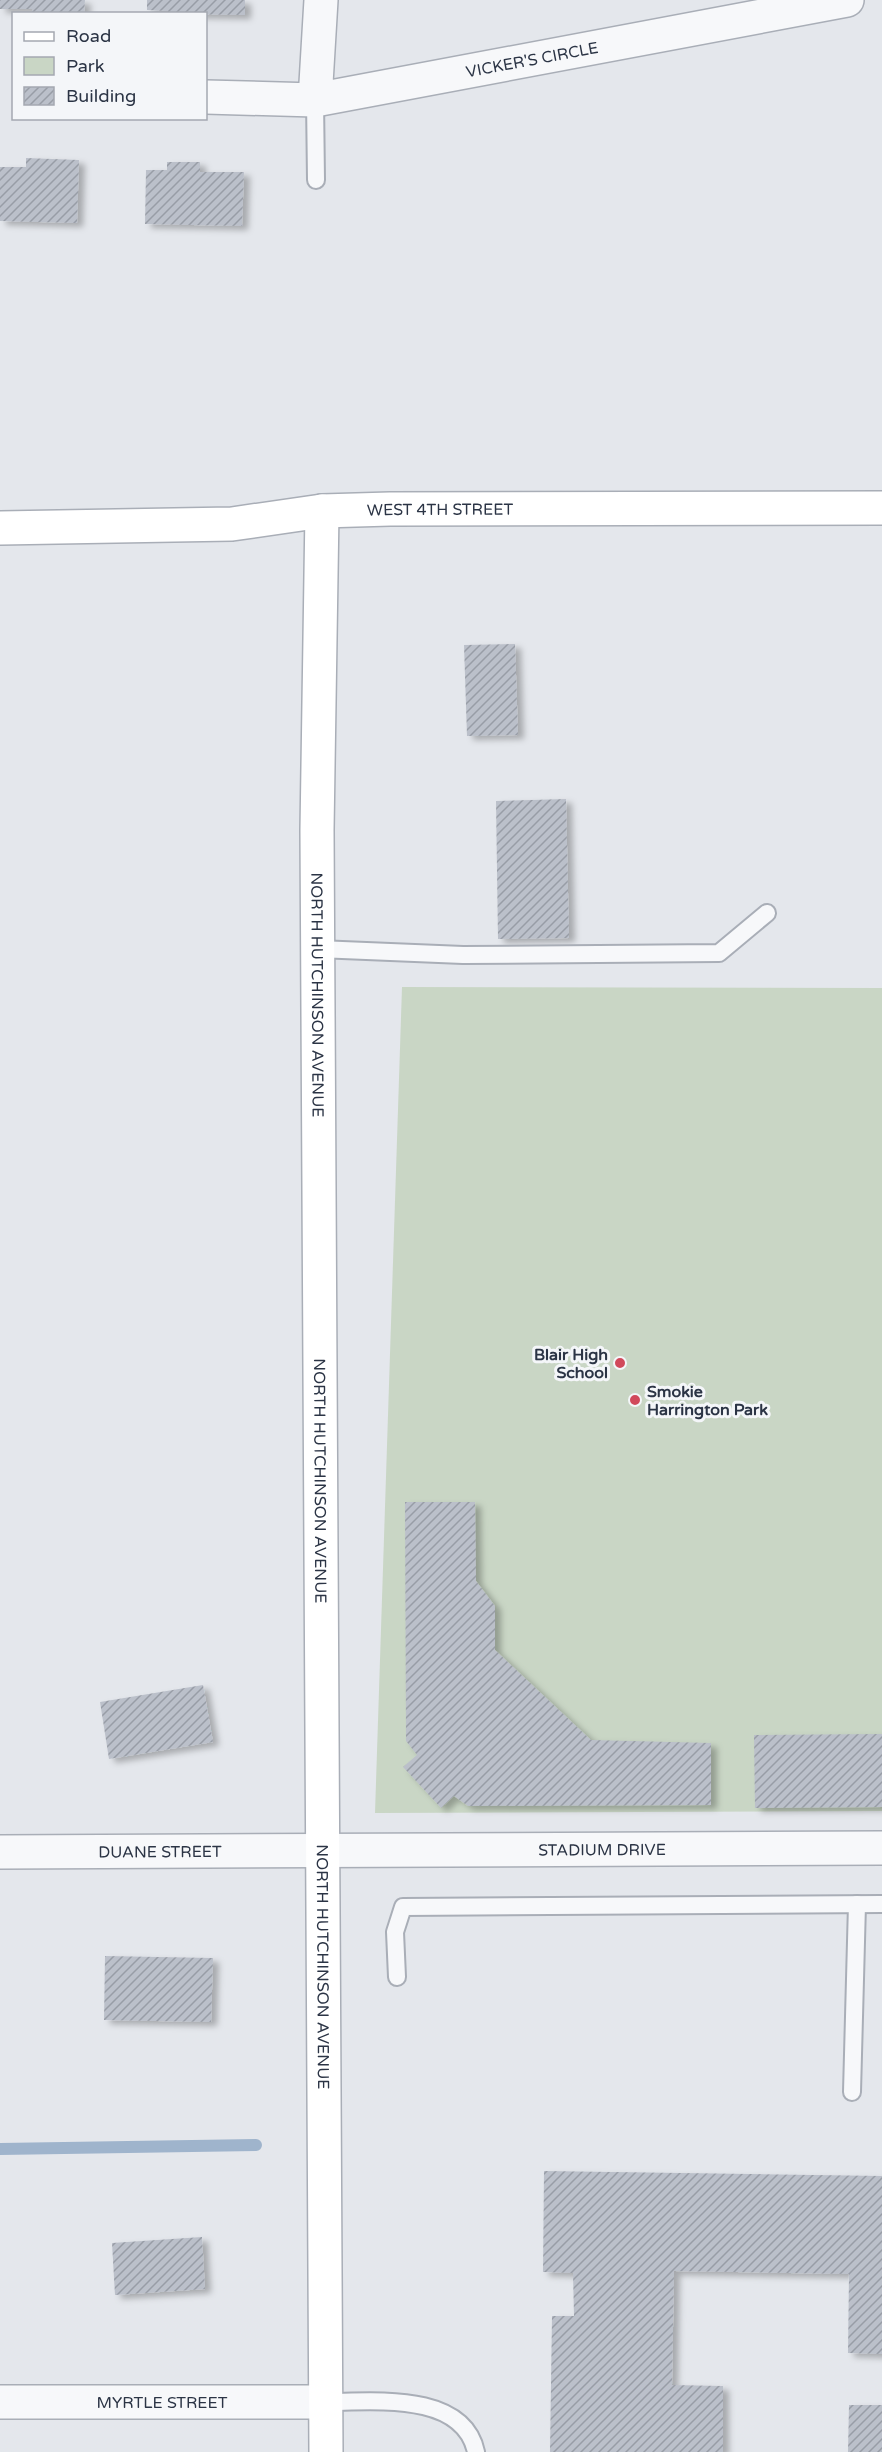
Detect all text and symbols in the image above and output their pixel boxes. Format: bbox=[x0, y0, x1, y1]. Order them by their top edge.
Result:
legend bbox=[12, 12, 207, 120]
text: Road bbox=[66, 25, 111, 47]
street label: VICKER'S CIRCLE bbox=[464, 38, 600, 82]
text: Park bbox=[66, 55, 105, 77]
text: Building bbox=[66, 85, 136, 107]
street label: WEST 4TH STREET bbox=[367, 500, 513, 521]
street label: NORTH HUTCHINSON AVENUE bbox=[306, 872, 328, 1118]
place label: Blair High School bbox=[534, 1345, 608, 1383]
marker: Blair High School bbox=[613, 1356, 627, 1370]
street label: NORTH HUTCHINSON AVENUE bbox=[309, 1358, 330, 1604]
place label: Smokie Harrington Park bbox=[647, 1382, 768, 1420]
marker: Smokie Harrington Park bbox=[628, 1393, 642, 1407]
street label: STADIUM DRIVE bbox=[538, 1840, 666, 1861]
street label: DUANE STREET bbox=[98, 1842, 222, 1863]
street label: NORTH HUTCHINSON AVENUE bbox=[312, 1844, 333, 2090]
street label: MYRTLE STREET bbox=[96, 2393, 228, 2413]

